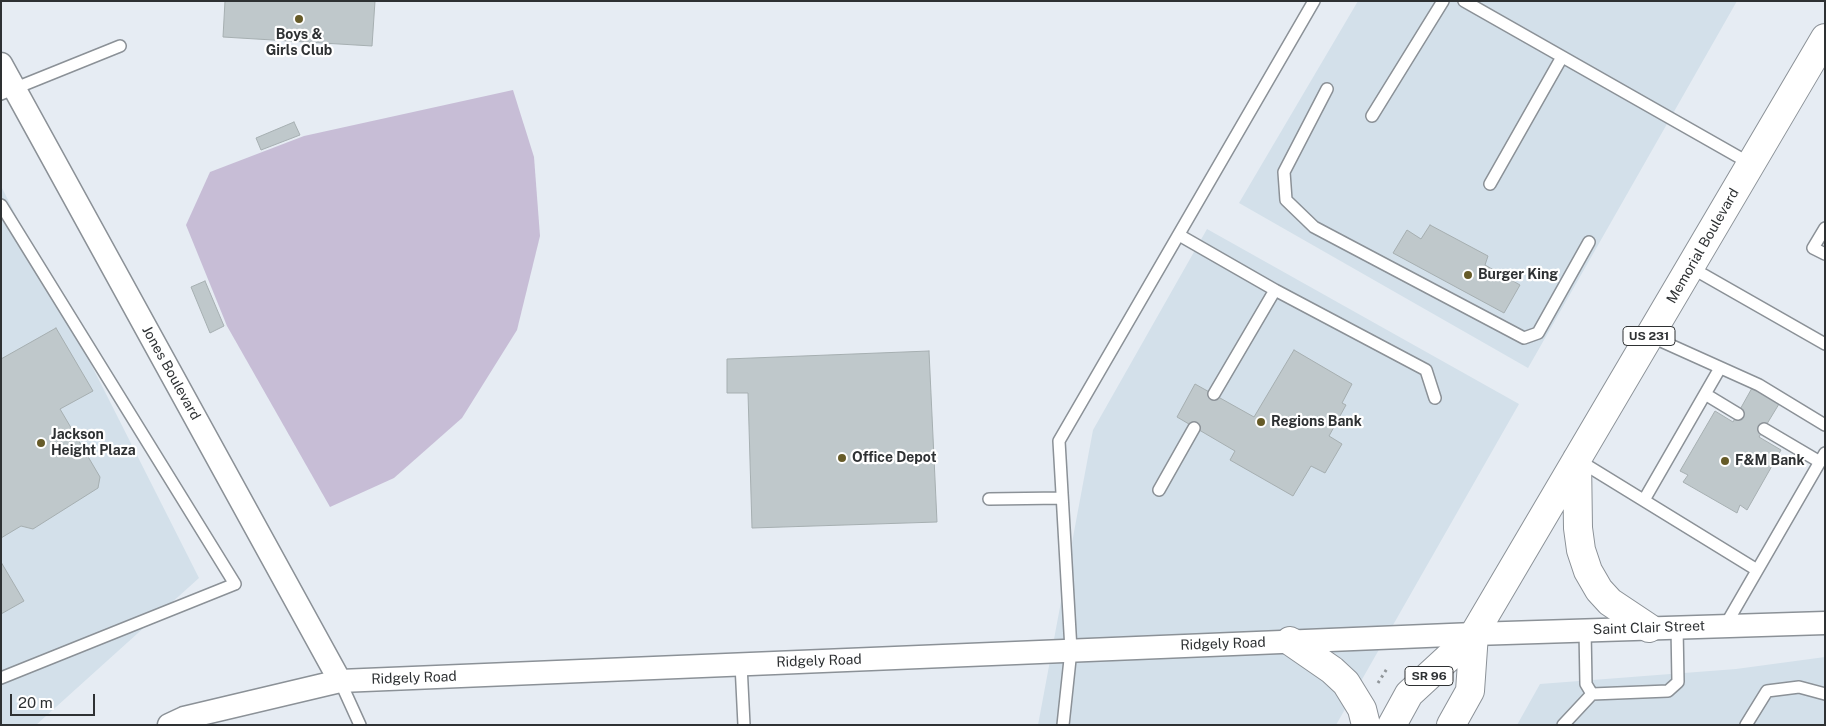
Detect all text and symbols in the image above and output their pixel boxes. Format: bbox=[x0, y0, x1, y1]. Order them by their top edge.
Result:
marker: Boys & Girls Club bbox=[293, 13, 305, 25]
place label: Boys & Girls Club bbox=[266, 27, 332, 59]
street label: Memorial Boulevard bbox=[1663, 185, 1743, 307]
place label: Burger King bbox=[1478, 267, 1558, 283]
marker: Burger King bbox=[1462, 269, 1474, 281]
street label: Jones Boulevard bbox=[138, 323, 204, 423]
road number: US 231 bbox=[1623, 326, 1675, 346]
place label: Regions Bank bbox=[1271, 414, 1362, 430]
marker: Regions Bank bbox=[1255, 416, 1267, 428]
place label: Jackson Height Plaza bbox=[51, 427, 136, 460]
marker: Jackson Height Plaza bbox=[35, 437, 47, 449]
place label: Office Depot bbox=[852, 450, 936, 466]
marker: Office Depot bbox=[836, 452, 848, 464]
place label: F&M Bank bbox=[1735, 453, 1804, 469]
marker: F&M Bank bbox=[1719, 455, 1731, 467]
street label: Saint Clair Street bbox=[1593, 618, 1705, 638]
street label: Ridgely Road bbox=[1180, 634, 1266, 654]
street label: Ridgely Road bbox=[776, 651, 862, 671]
road number: SR 96 bbox=[1405, 666, 1453, 686]
street label: Ridgely Road bbox=[371, 668, 457, 688]
scale bar bbox=[12, 684, 98, 716]
text: 20 m bbox=[18, 694, 53, 711]

